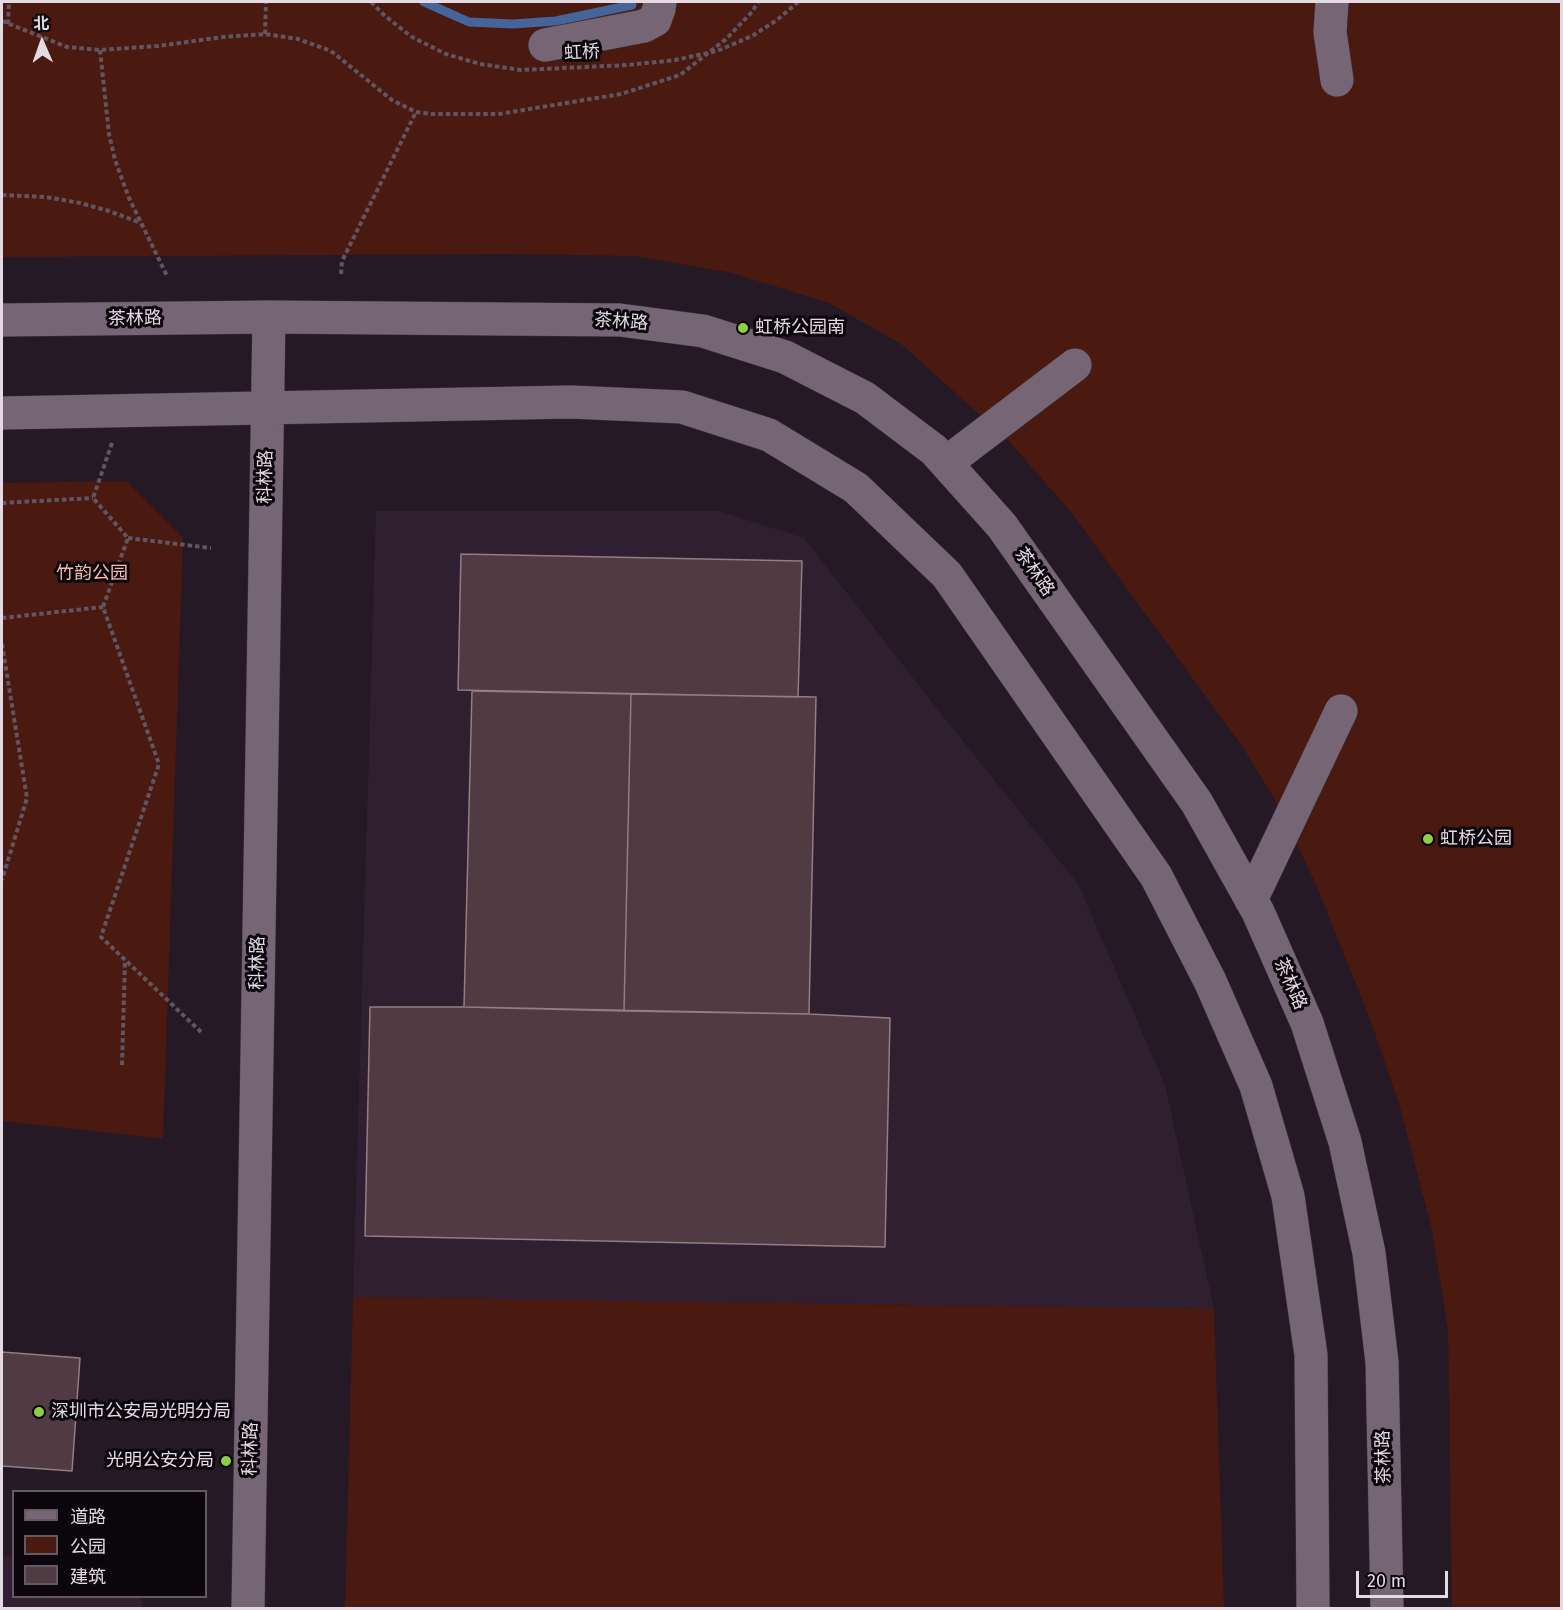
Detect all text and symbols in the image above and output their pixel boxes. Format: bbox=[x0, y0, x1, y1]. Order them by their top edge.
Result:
north arrow bbox=[12, 12, 72, 72]
text: 北 bbox=[33, 14, 50, 33]
street label: 虹桥 bbox=[563, 41, 601, 65]
street label: 茶林路 bbox=[108, 308, 162, 330]
street label: 茶林路 bbox=[593, 309, 649, 335]
place label: 虹桥公园南 bbox=[755, 317, 845, 339]
marker: 虹桥公园南 bbox=[736, 321, 750, 335]
street label: 科林路 bbox=[255, 450, 277, 504]
street label: 茶林路 bbox=[1010, 544, 1058, 600]
park label: 竹韵公园 bbox=[56, 563, 128, 585]
place label: 虹桥公园 bbox=[1440, 828, 1512, 850]
marker: 虹桥公园 bbox=[1421, 832, 1435, 846]
street label: 科林路 bbox=[247, 936, 269, 990]
street label: 茶林路 bbox=[1269, 955, 1311, 1013]
place label: 深圳市公安局光明分局 bbox=[51, 1401, 231, 1423]
marker: 深圳市公安局光明分局 bbox=[32, 1405, 46, 1419]
street label: 科林路 bbox=[240, 1422, 262, 1476]
street label: 茶林路 bbox=[1373, 1430, 1395, 1484]
place label: 光明公安分局 bbox=[106, 1450, 214, 1472]
marker: 光明公安分局 bbox=[219, 1454, 233, 1468]
legend bbox=[12, 1490, 207, 1598]
text: 道路 bbox=[70, 1506, 106, 1528]
text: 公园 bbox=[70, 1536, 106, 1558]
scale bar bbox=[1359, 1559, 1450, 1597]
text: 建筑 bbox=[70, 1566, 106, 1588]
text: 20 m bbox=[1367, 1570, 1406, 1592]

